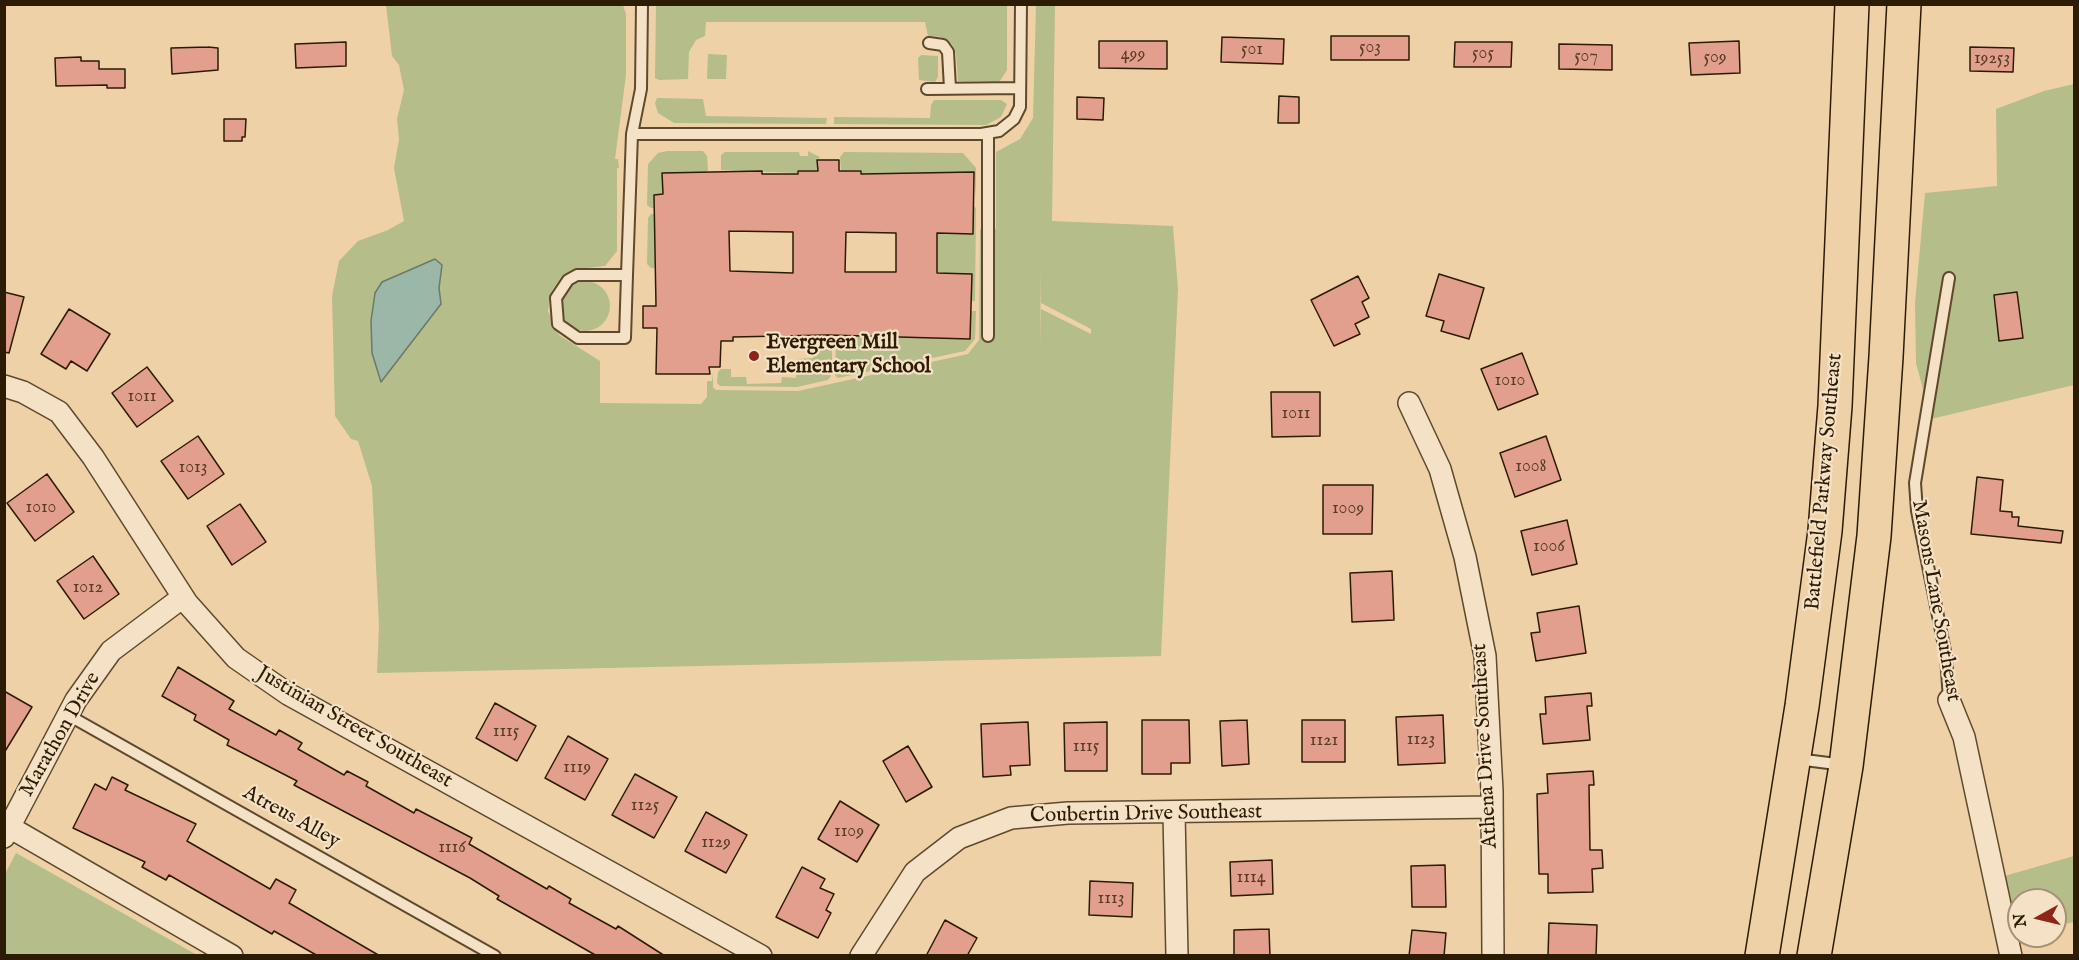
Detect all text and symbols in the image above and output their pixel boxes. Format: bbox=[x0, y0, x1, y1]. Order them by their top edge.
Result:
house number: 503 bbox=[1359, 37, 1381, 59]
house number: 501 bbox=[1241, 39, 1263, 61]
house number: 505 bbox=[1472, 43, 1494, 65]
house number: 499 bbox=[1121, 44, 1145, 66]
house number: 507 bbox=[1574, 46, 1598, 68]
house number: 509 bbox=[1703, 47, 1727, 69]
house number: 19253 bbox=[1974, 48, 2010, 70]
place label: Evergreen Mill Elementary School bbox=[766, 331, 931, 381]
marker: Evergreen Mill Elementary School bbox=[747, 349, 761, 363]
street label: Battlefield Parkway Southeast bbox=[1801, 352, 1849, 612]
house number: 1010 bbox=[1495, 370, 1525, 392]
house number: 1011 bbox=[128, 386, 156, 408]
house number: 1011 bbox=[1282, 403, 1310, 425]
house number: 1008 bbox=[1515, 456, 1547, 478]
house number: 1013 bbox=[179, 457, 207, 479]
house number: 1010 bbox=[26, 497, 56, 519]
house number: 1009 bbox=[1332, 498, 1364, 520]
street label: Masons Lane Southeast bbox=[1905, 498, 1965, 704]
house number: 1006 bbox=[1533, 536, 1565, 558]
house number: 1012 bbox=[73, 577, 103, 599]
street label: Athena Drive Southeast bbox=[1468, 643, 1504, 849]
street label: Justinian Street Southeast bbox=[252, 662, 456, 794]
street label: Marathon Drive bbox=[15, 668, 107, 802]
house number: 1115 bbox=[493, 721, 519, 743]
house number: 1123 bbox=[1407, 729, 1435, 751]
house number: 1121 bbox=[1310, 730, 1338, 752]
house number: 1115 bbox=[1073, 736, 1099, 758]
house number: 1119 bbox=[563, 757, 591, 779]
street label: Atreus Alley bbox=[238, 781, 344, 855]
house number: 1125 bbox=[631, 795, 659, 817]
street label: Coubertin Drive Southeast bbox=[1030, 800, 1262, 830]
house number: 1109 bbox=[834, 821, 864, 843]
house number: 1129 bbox=[701, 832, 731, 854]
house number: 1116 bbox=[438, 837, 466, 859]
house number: 1114 bbox=[1237, 867, 1265, 889]
house number: 1113 bbox=[1098, 888, 1124, 910]
north arrow bbox=[2007, 888, 2067, 948]
text: N bbox=[2010, 912, 2032, 928]

